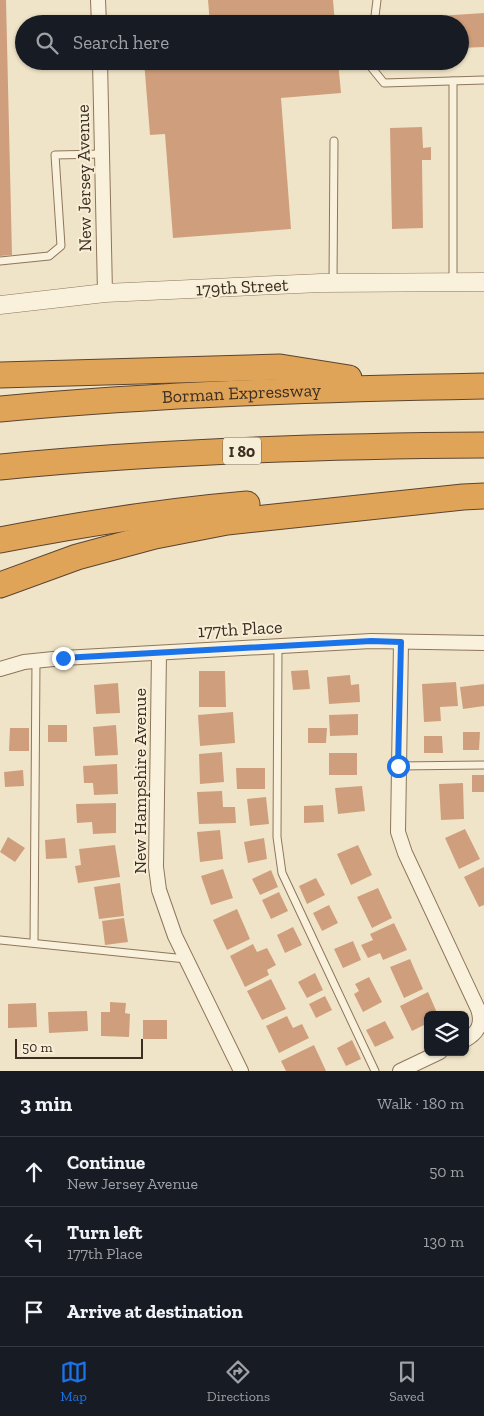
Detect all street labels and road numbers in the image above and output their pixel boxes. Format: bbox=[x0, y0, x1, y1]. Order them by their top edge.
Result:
street label: New Jersey Avenue bbox=[72, 104, 96, 252]
street label: 179th Street bbox=[195, 274, 289, 300]
street label: Borman Expressway bbox=[161, 379, 322, 408]
road number: I 80 bbox=[223, 438, 261, 464]
street label: 177th Place bbox=[197, 616, 283, 642]
street label: New Hampshire Avenue bbox=[129, 688, 151, 874]

